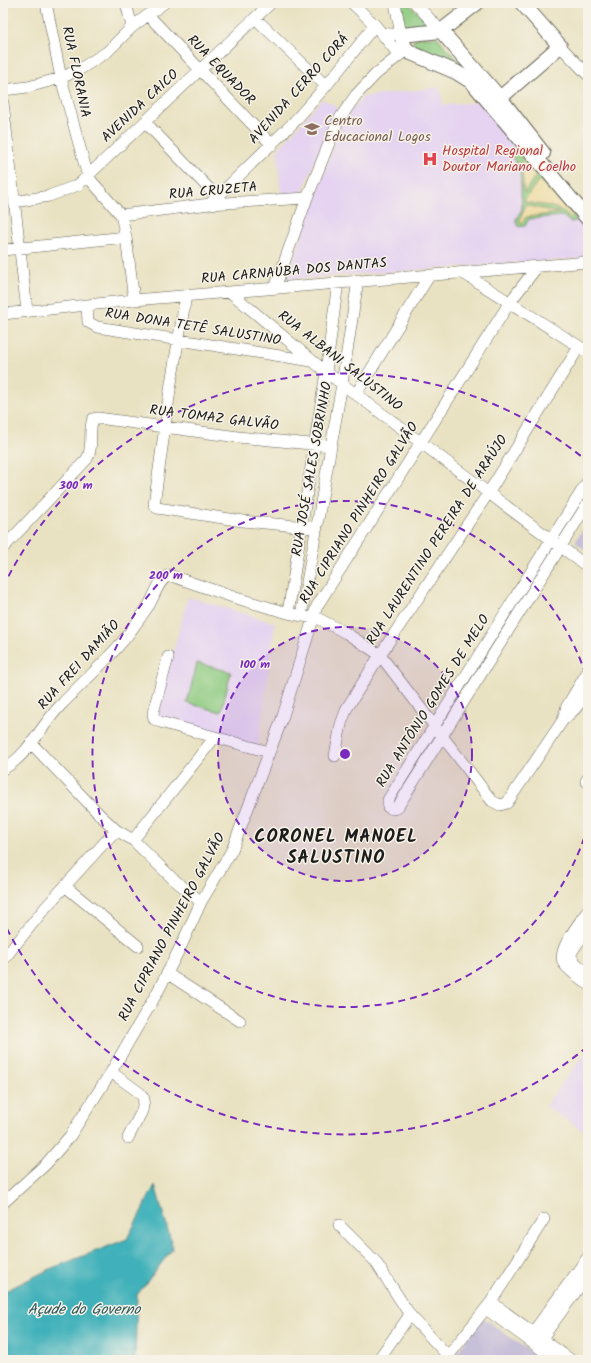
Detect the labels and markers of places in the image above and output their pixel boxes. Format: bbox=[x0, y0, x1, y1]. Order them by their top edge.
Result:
place label: Centro Educacional Logos bbox=[324, 110, 431, 148]
school or university icon: Centro Educacional Logos bbox=[303, 120, 321, 138]
place label: Hospital Regional Doutor Mariano Coelho bbox=[442, 140, 576, 178]
hospital icon: Hospital Regional Doutor Mariano Coelho bbox=[421, 150, 439, 168]
centre of rings bbox=[338, 747, 352, 761]

